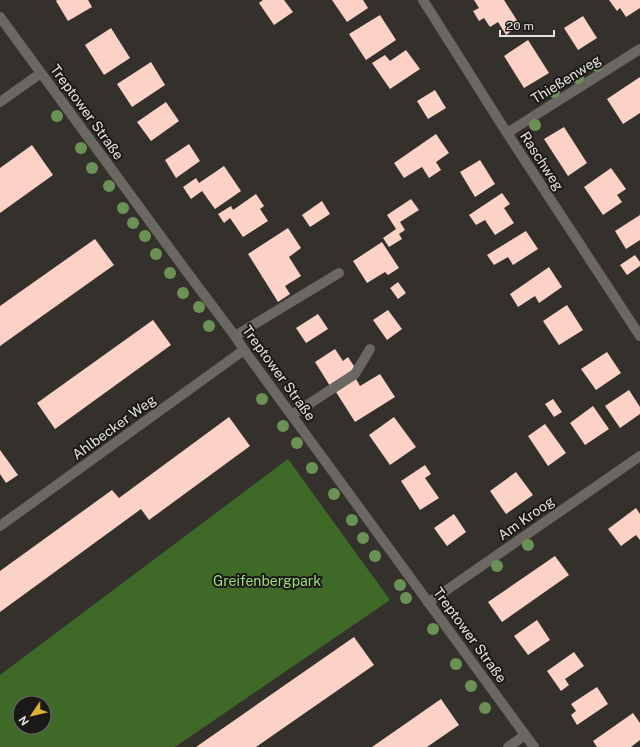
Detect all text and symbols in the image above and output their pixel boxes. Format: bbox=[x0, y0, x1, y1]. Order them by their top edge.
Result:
scale bar bbox=[500, 12, 554, 38]
text: 20 m bbox=[506, 19, 534, 33]
street label: Thießenweg bbox=[528, 51, 604, 107]
street label: Treptower Straße bbox=[47, 61, 127, 163]
street label: Raschweg bbox=[517, 129, 567, 194]
street label: Treptower Straße bbox=[239, 322, 319, 424]
street label: Ahlbecker Weg bbox=[69, 391, 159, 463]
street label: Am Kroog bbox=[495, 493, 557, 543]
park label: Greifenbergpark bbox=[213, 573, 321, 589]
street label: Treptower Straße bbox=[430, 584, 510, 686]
north arrow bbox=[12, 695, 52, 735]
text: N bbox=[16, 714, 31, 728]

